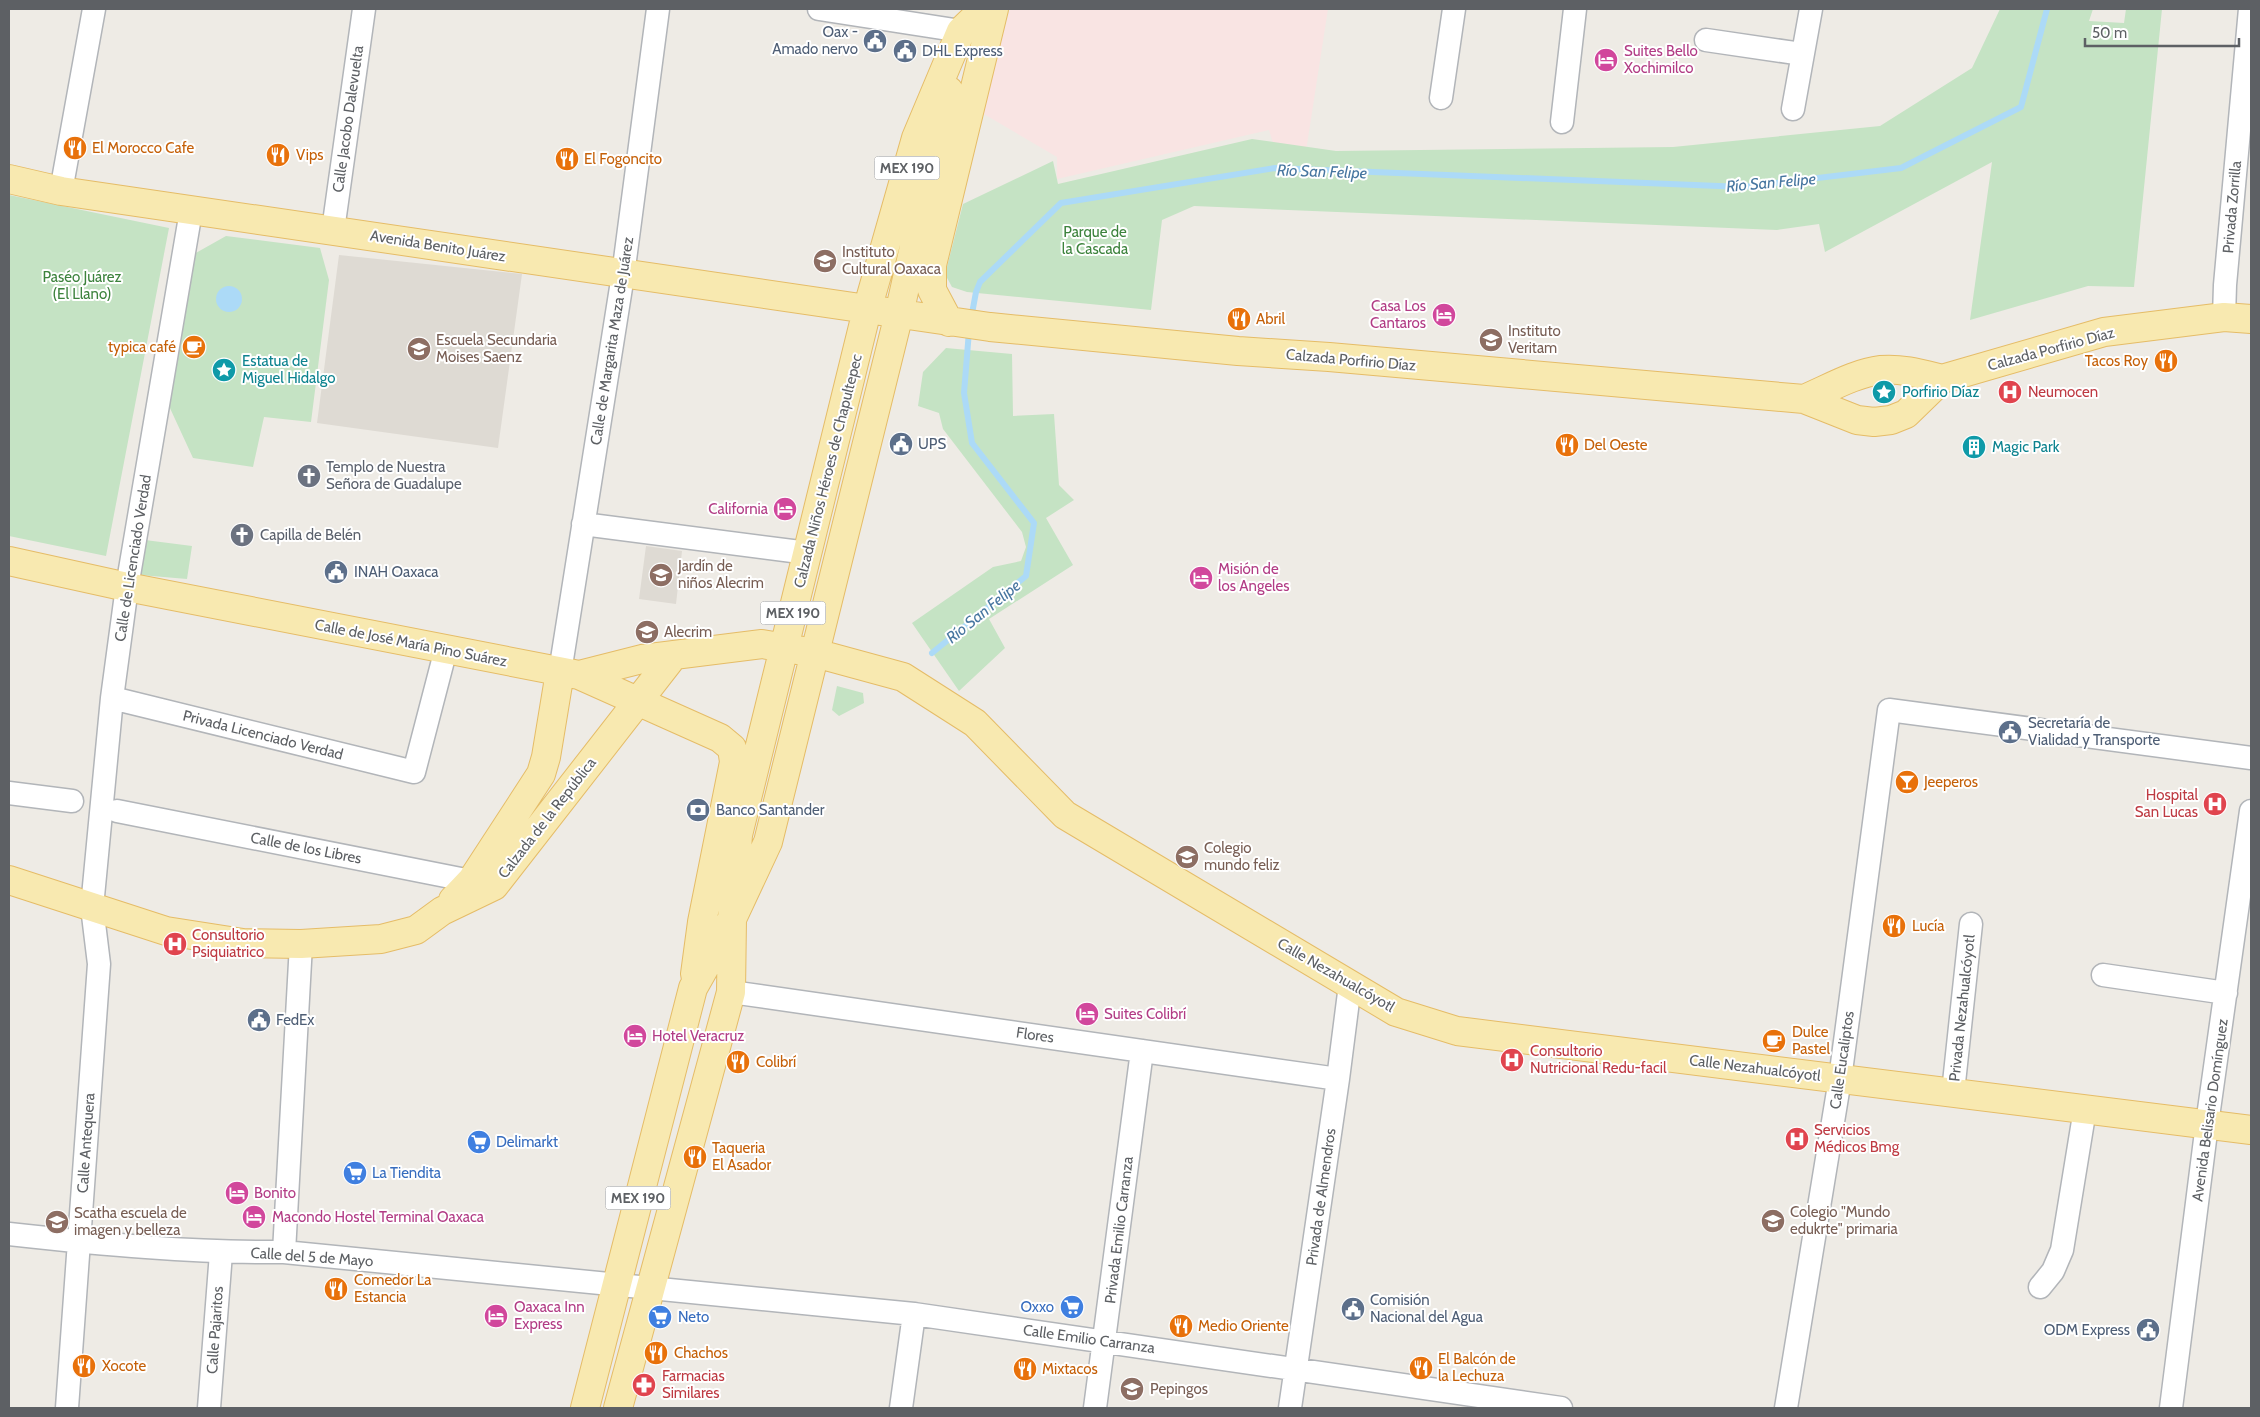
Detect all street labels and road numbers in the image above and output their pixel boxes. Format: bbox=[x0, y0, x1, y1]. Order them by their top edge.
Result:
street label: Calle Jacobo Dalevuelta bbox=[329, 44, 367, 194]
road number: MEX 190 bbox=[874, 156, 940, 180]
street label: Privada Zorrilla bbox=[2219, 159, 2245, 254]
street label: Avenida Benito Juárez bbox=[369, 226, 507, 266]
street label: Calle de Margarita Maza de Juárez bbox=[587, 236, 637, 446]
street label: Calzada Porfirio Díaz bbox=[1986, 323, 2116, 375]
street label: Calzada Porfirio Díaz bbox=[1285, 345, 1417, 375]
street label: Calzada Niños Héroes de Chapultepec bbox=[790, 352, 866, 590]
street label: Calle de Licenciado Verdad bbox=[111, 473, 155, 643]
road number: MEX 190 bbox=[760, 602, 826, 624]
street label: Calle de José María Pino Suárez bbox=[313, 616, 509, 670]
street label: Privada Licenciado Verdad bbox=[181, 706, 345, 764]
street label: Calzada de la República bbox=[494, 753, 600, 882]
street label: Calle de los Libres bbox=[249, 828, 363, 868]
street label: Privada Nezahualcóyotl bbox=[1945, 933, 1979, 1082]
street label: Calle Nezahualcóyotl bbox=[1274, 934, 1398, 1016]
street label: Calle Eucaliptos bbox=[1826, 1010, 1858, 1110]
street label: Avenida Belisario Domínguez bbox=[2188, 1018, 2232, 1202]
street label: Flores bbox=[1015, 1023, 1055, 1047]
street label: Calle Nezahualcóyotl bbox=[1688, 1051, 1822, 1085]
street label: Calle Antequera bbox=[74, 1091, 99, 1194]
street label: Privada de Almendros bbox=[1302, 1127, 1340, 1267]
street label: Privada Emilio Carranza bbox=[1101, 1155, 1137, 1305]
road number: MEX 190 bbox=[606, 1186, 670, 1210]
street label: Calle del 5 de Mayo bbox=[250, 1244, 374, 1270]
street label: Calle Pajaritos bbox=[203, 1286, 227, 1374]
street label: Calle Emilio Carranza bbox=[1022, 1321, 1157, 1357]

